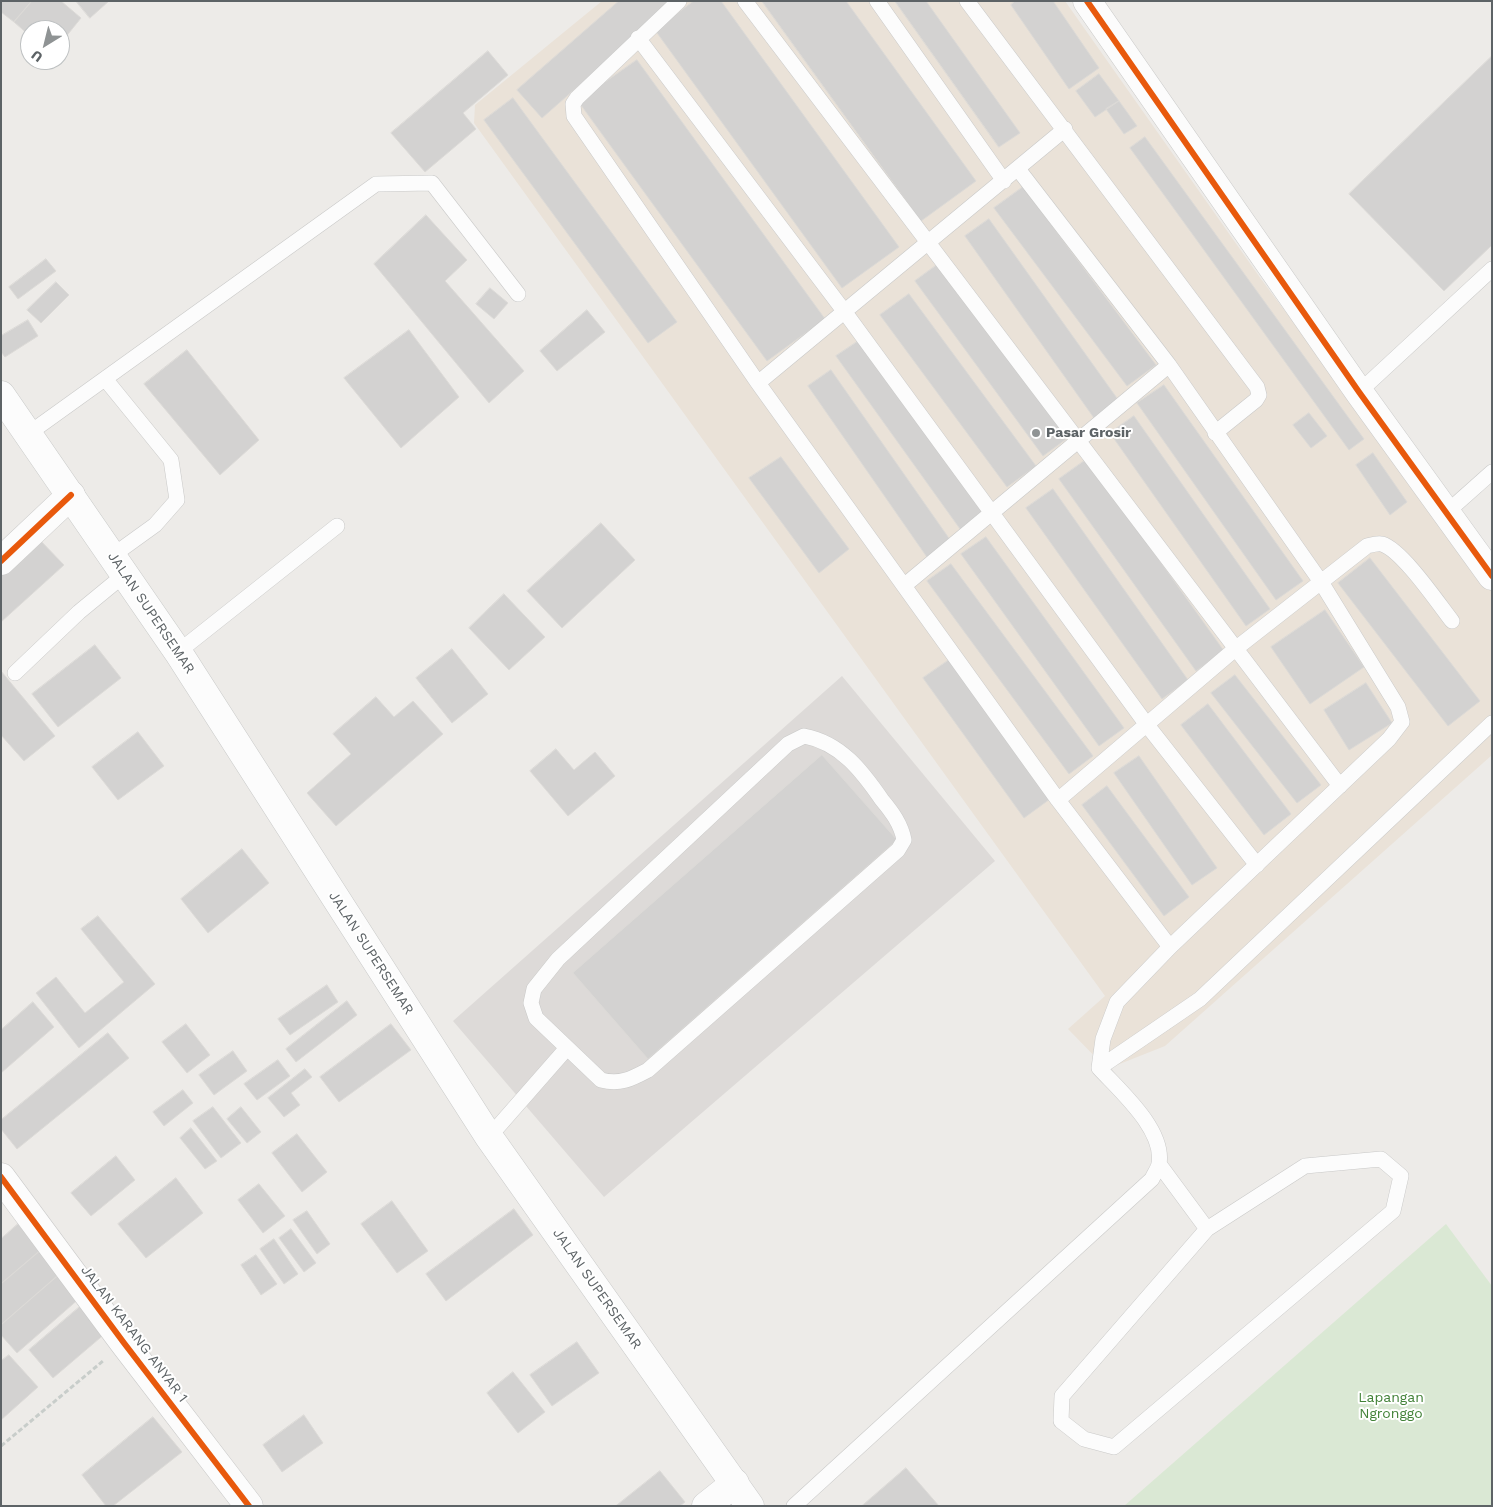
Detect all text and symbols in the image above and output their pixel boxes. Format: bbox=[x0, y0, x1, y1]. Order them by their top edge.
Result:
north arrow bbox=[20, 20, 70, 70]
text: U bbox=[28, 47, 46, 66]
place label: Pasar Grosir bbox=[1046, 425, 1131, 441]
marker: Pasar Grosir bbox=[1030, 427, 1042, 439]
street label: JALAN SUPERSEMAR bbox=[104, 549, 198, 677]
street label: JALAN SUPERSEMAR bbox=[325, 888, 417, 1018]
street label: JALAN SUPERSEMAR bbox=[549, 1225, 645, 1353]
street label: JALAN KARANG ANYAR 1 bbox=[77, 1262, 191, 1406]
park label: Lapangan Ngronggo bbox=[1358, 1390, 1424, 1422]

